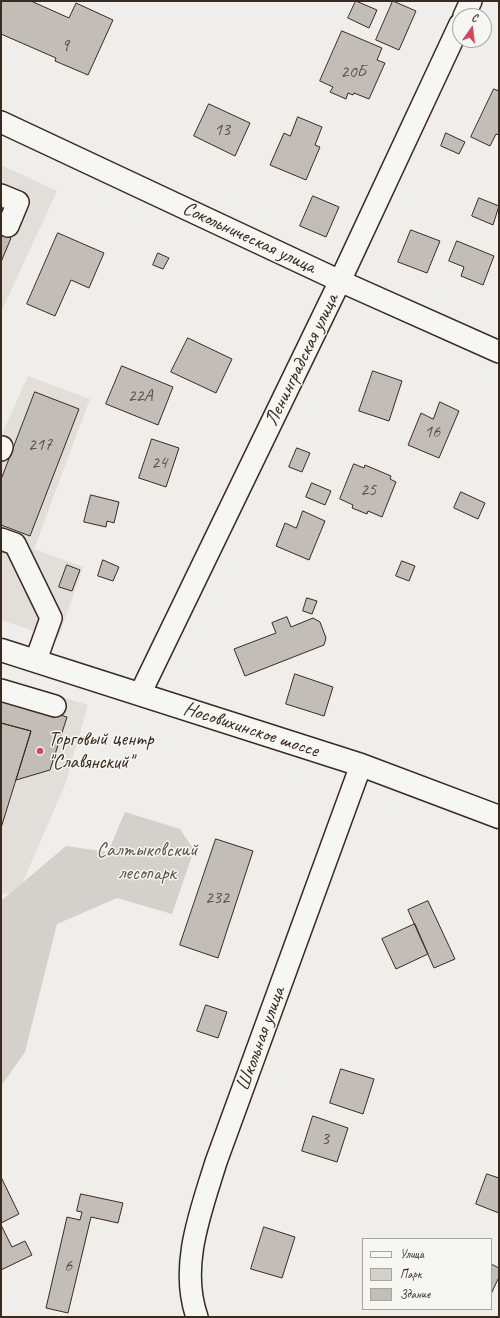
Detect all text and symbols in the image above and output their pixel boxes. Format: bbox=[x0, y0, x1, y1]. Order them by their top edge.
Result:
north arrow bbox=[452, 8, 492, 48]
text: С bbox=[470, 10, 479, 25]
house number: 9 bbox=[61, 35, 69, 57]
house number: 20Б bbox=[340, 61, 366, 83]
house number: 13 bbox=[214, 119, 230, 141]
street label: Сокольническая улица bbox=[179, 197, 319, 279]
street label: Ленинградская улица bbox=[260, 290, 344, 430]
house number: 22А bbox=[127, 385, 153, 407]
house number: 16 bbox=[424, 421, 440, 443]
house number: 217 bbox=[28, 434, 52, 456]
house number: 24 bbox=[151, 452, 167, 474]
house number: 25 bbox=[360, 479, 376, 501]
street label: Носовихинское шоссе bbox=[181, 697, 321, 763]
place label: Торговый центр "Славянский" bbox=[48, 728, 154, 775]
marker: Торговый центр "Славянский" bbox=[35, 746, 45, 756]
park label: Салтыковский лесопарк bbox=[96, 839, 198, 886]
house number: 232 bbox=[205, 887, 229, 909]
street label: Школьная улица bbox=[231, 984, 291, 1094]
house number: 3 bbox=[321, 1128, 329, 1150]
legend bbox=[362, 1238, 492, 1310]
text: Улица bbox=[400, 1246, 424, 1262]
house number: 6 bbox=[64, 1255, 72, 1277]
text: Парк bbox=[400, 1266, 421, 1282]
text: Здание bbox=[400, 1286, 430, 1302]

